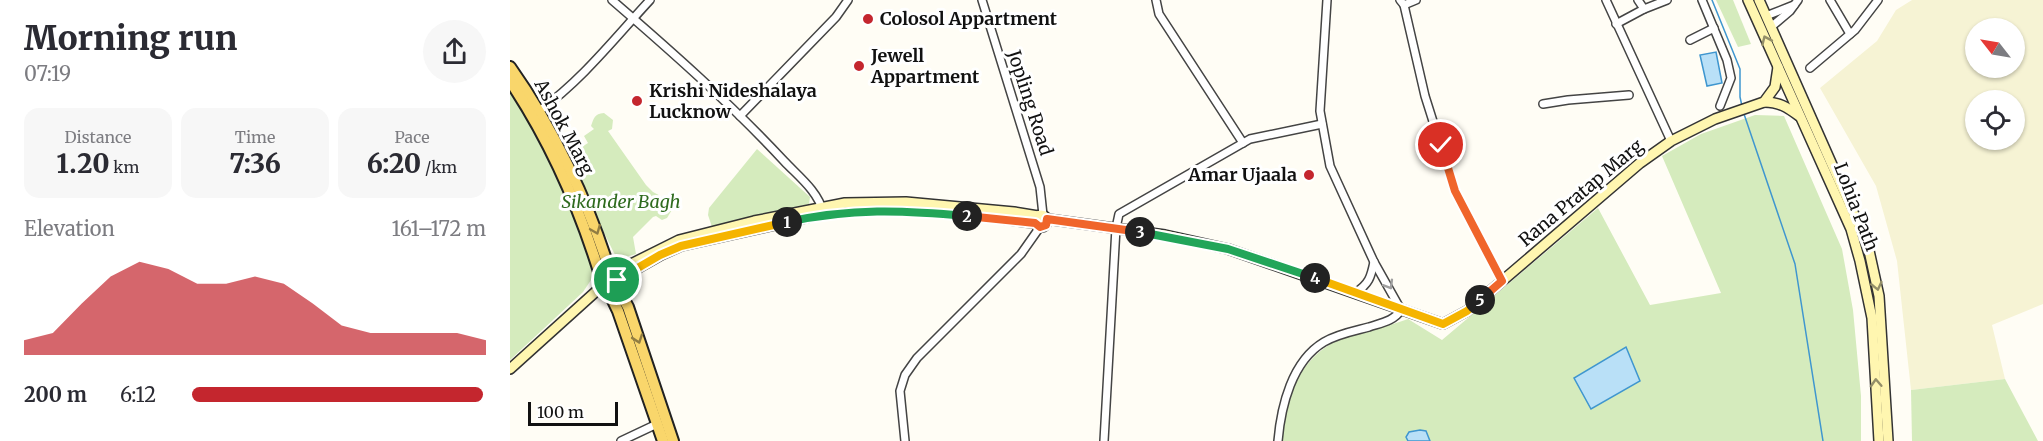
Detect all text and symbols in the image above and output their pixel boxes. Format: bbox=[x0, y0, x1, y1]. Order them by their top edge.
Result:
place label: Colosol Appartment bbox=[880, 7, 1058, 30]
marker: Colosol Appartment bbox=[861, 12, 875, 26]
text: Morning run bbox=[24, 18, 237, 59]
north arrow bbox=[1965, 18, 2025, 78]
map controls bbox=[1965, 18, 2025, 150]
button: share bbox=[423, 20, 486, 83]
one-way arrow bbox=[1761, 36, 1773, 47]
place label: Jewell Appartment bbox=[870, 44, 980, 88]
street label: Jopling Road bbox=[1002, 46, 1058, 159]
marker: Jewell Appartment bbox=[852, 59, 866, 73]
text: 07:19 bbox=[24, 61, 71, 86]
street label: Ashok Marg bbox=[529, 74, 599, 179]
place label: Krishi Nideshalaya Lucknow bbox=[649, 79, 817, 123]
button: locate bbox=[1965, 90, 2025, 150]
marker: Krishi Nideshalaya Lucknow bbox=[630, 94, 644, 108]
pin bbox=[1415, 119, 1466, 170]
text: Distance bbox=[65, 127, 131, 147]
text: Time bbox=[235, 127, 275, 147]
text: Pace bbox=[395, 127, 430, 147]
icon: check bbox=[1424, 128, 1457, 161]
street label: Rana Pratap Marg bbox=[1514, 134, 1648, 251]
text: 1.20 bbox=[57, 147, 110, 180]
text: 7:36 bbox=[229, 147, 281, 180]
text: 6:20 bbox=[367, 147, 421, 180]
text: km bbox=[110, 157, 139, 177]
text: /km bbox=[421, 157, 457, 177]
street label: Lohia Path bbox=[1829, 159, 1884, 254]
place label: Amar Ujaala bbox=[1187, 163, 1297, 186]
marker: Amar Ujaala bbox=[1302, 168, 1316, 182]
park label: Sikander Bagh bbox=[561, 190, 681, 213]
pin: 2 bbox=[952, 201, 982, 231]
text: 2 bbox=[962, 206, 972, 226]
pin: 1 bbox=[772, 207, 802, 237]
text: 1 bbox=[783, 212, 791, 232]
text: Elevation bbox=[24, 216, 115, 241]
text: 161–172 m bbox=[391, 216, 486, 241]
pin: 3 bbox=[1125, 217, 1155, 247]
text: 3 bbox=[1135, 222, 1145, 242]
one-way arrow bbox=[589, 223, 601, 234]
pin bbox=[591, 254, 642, 305]
icon: arrive bbox=[600, 263, 633, 296]
pin: 4 bbox=[1300, 263, 1330, 293]
text: 4 bbox=[1310, 268, 1320, 288]
one-way arrow bbox=[1381, 279, 1393, 289]
one-way arrow bbox=[1870, 281, 1883, 291]
pin: 5 bbox=[1465, 285, 1495, 315]
text: 5 bbox=[1475, 290, 1485, 310]
one-way arrow bbox=[631, 333, 644, 344]
one-way arrow bbox=[1869, 378, 1882, 387]
text: 200 m bbox=[24, 382, 87, 407]
text: 6:12 bbox=[120, 382, 156, 407]
scale bar bbox=[528, 399, 618, 426]
text: 100 m bbox=[537, 402, 584, 422]

